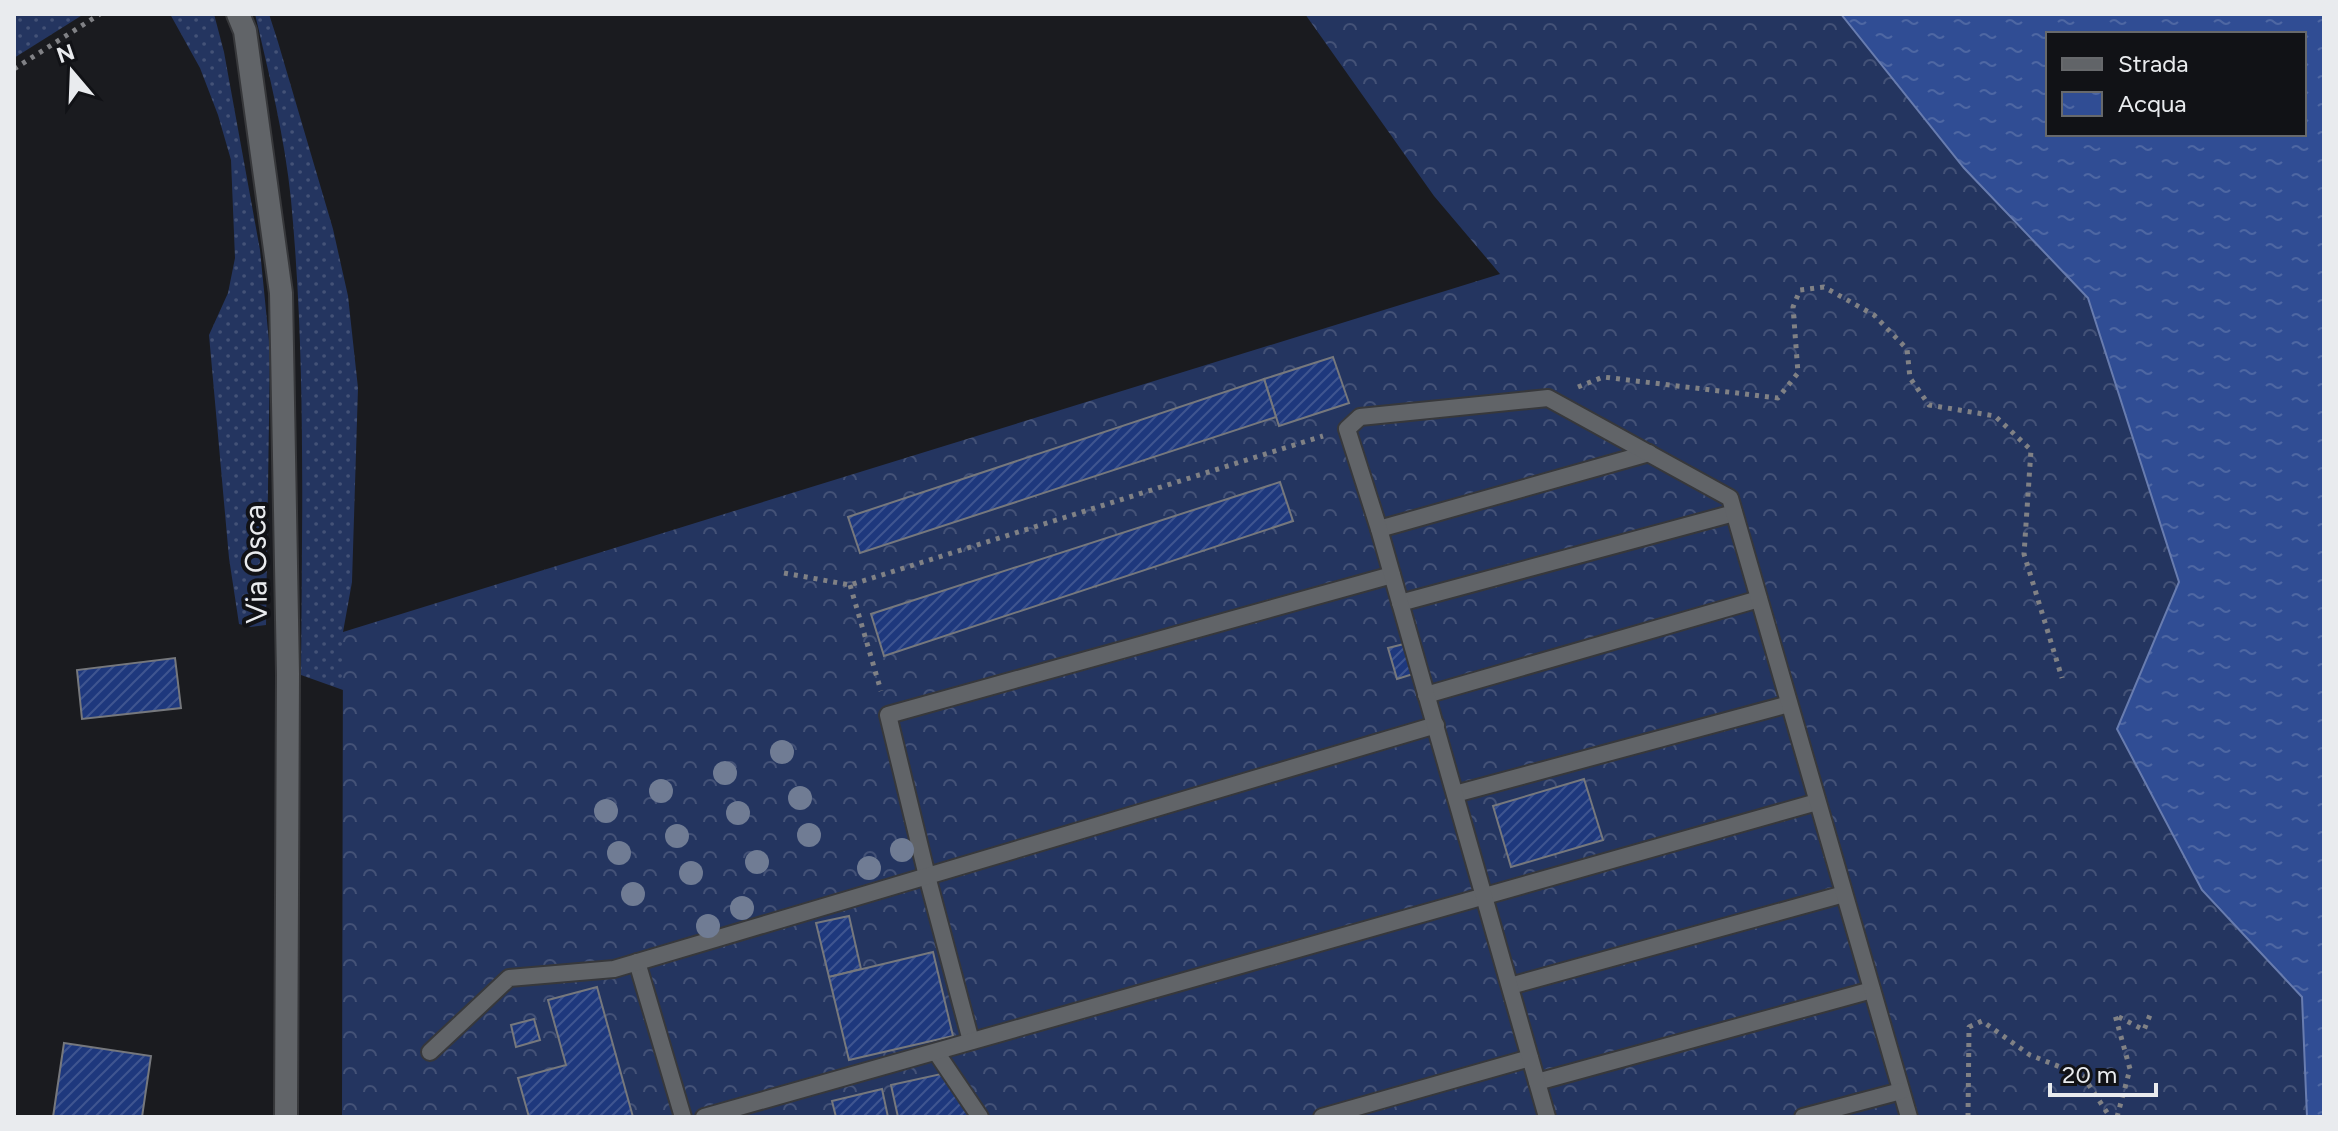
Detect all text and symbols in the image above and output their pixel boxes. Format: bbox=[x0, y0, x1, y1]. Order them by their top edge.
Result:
north arrow bbox=[32, 32, 112, 112]
legend bbox=[2046, 32, 2306, 136]
text: N bbox=[53, 38, 78, 69]
text: Strada bbox=[2118, 49, 2188, 78]
text: Acqua bbox=[2118, 89, 2187, 118]
street label: Via Osca bbox=[236, 504, 275, 624]
scale bar bbox=[2050, 1047, 2156, 1097]
text: 20 m bbox=[2062, 1060, 2117, 1089]

